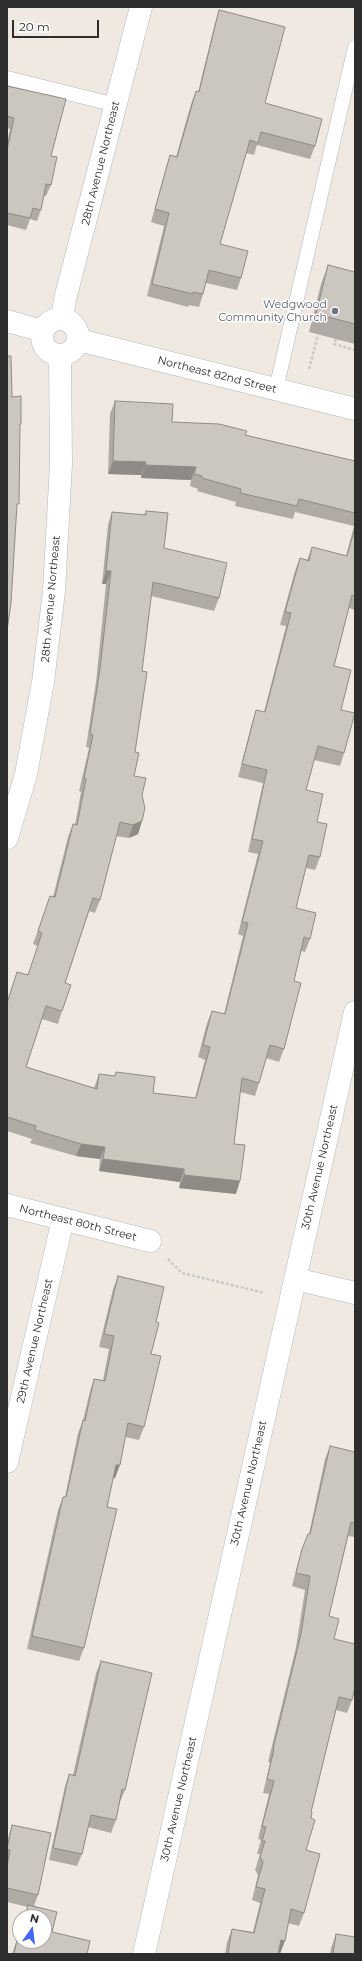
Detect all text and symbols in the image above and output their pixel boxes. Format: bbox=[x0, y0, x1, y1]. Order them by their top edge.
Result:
scale bar bbox=[14, 12, 101, 38]
text: 20 m bbox=[19, 19, 50, 34]
street label: 28th Avenue Northeast bbox=[79, 100, 123, 226]
place label: Wedgwood Community Church bbox=[218, 298, 327, 324]
marker: Wedgwood Community Church bbox=[330, 306, 340, 316]
street label: Northeast 82nd Street bbox=[156, 354, 278, 396]
street label: 28th Avenue Northeast bbox=[39, 535, 63, 663]
street label: 30th Avenue Northeast bbox=[299, 1103, 341, 1231]
street label: Northeast 80th Street bbox=[18, 1202, 138, 1244]
street label: 29th Avenue Northeast bbox=[14, 1277, 56, 1405]
street label: 30th Avenue Northeast bbox=[228, 1419, 270, 1547]
street label: 30th Avenue Northeast bbox=[158, 1735, 200, 1863]
north arrow bbox=[12, 1909, 52, 1949]
text: N bbox=[29, 1910, 41, 1926]

